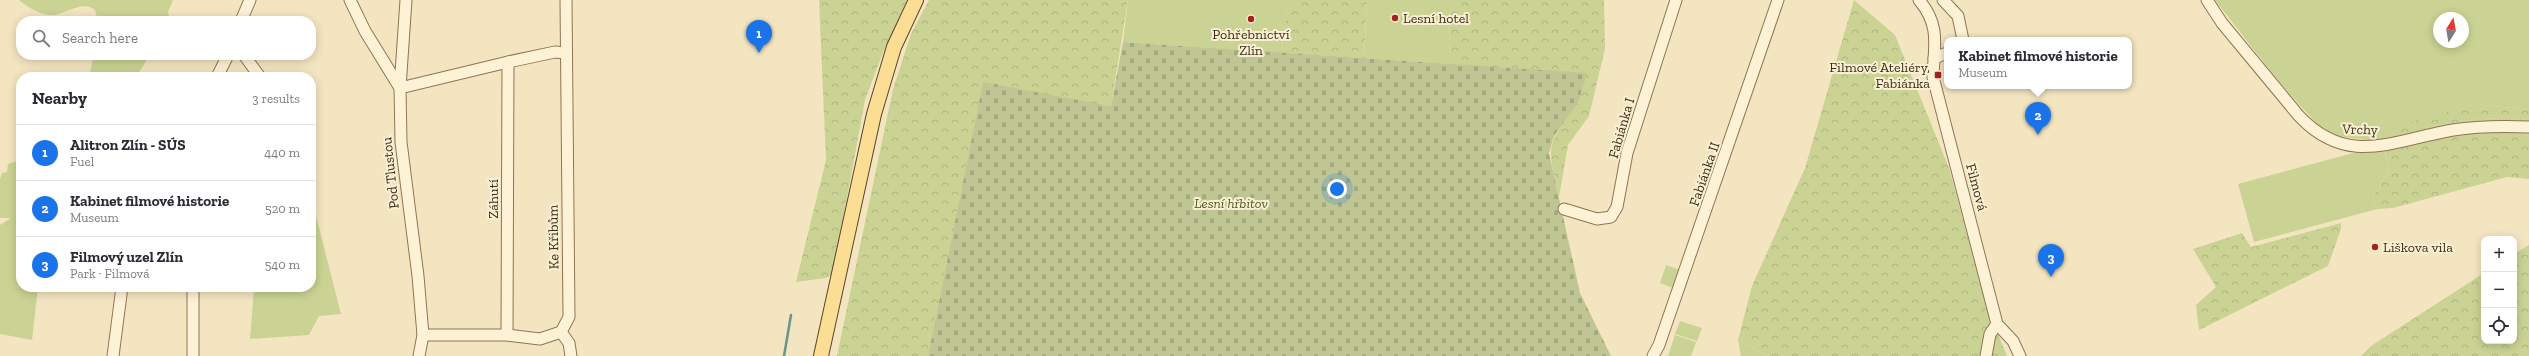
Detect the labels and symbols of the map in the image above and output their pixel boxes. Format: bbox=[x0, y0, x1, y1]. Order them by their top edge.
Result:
place label: Lesní hotel bbox=[1403, 10, 1469, 27]
north arrow bbox=[2433, 12, 2469, 48]
marker: Lesní hotel bbox=[1390, 13, 1400, 23]
marker: Pohřebnictví Zlín bbox=[1246, 14, 1256, 24]
pin: 1 bbox=[746, 20, 772, 53]
place label: Pohřebnictví Zlín bbox=[1212, 26, 1290, 59]
place label: Filmové Ateliéry, Fabiánka bbox=[1829, 59, 1930, 92]
marker: Filmové Ateliéry, Fabiánka bbox=[1933, 70, 1943, 80]
street label: Fabiánka I bbox=[1605, 96, 1638, 160]
pin: 2 bbox=[2025, 102, 2051, 135]
street label: Vrchy bbox=[2341, 120, 2379, 139]
street label: Pod Tlustou bbox=[378, 136, 403, 210]
street label: Fabiánka II bbox=[1686, 140, 1723, 209]
street label: Filmová bbox=[1962, 162, 1991, 213]
street label: Záhutí bbox=[485, 179, 502, 219]
your location bbox=[1327, 179, 1347, 199]
park label: Lesní hřbitov bbox=[1194, 195, 1268, 212]
street label: Ke Křibům bbox=[544, 205, 563, 269]
place label: Liškova vila bbox=[2383, 239, 2453, 256]
marker: Liškova vila bbox=[2370, 242, 2380, 252]
pin: 3 bbox=[2038, 244, 2064, 277]

